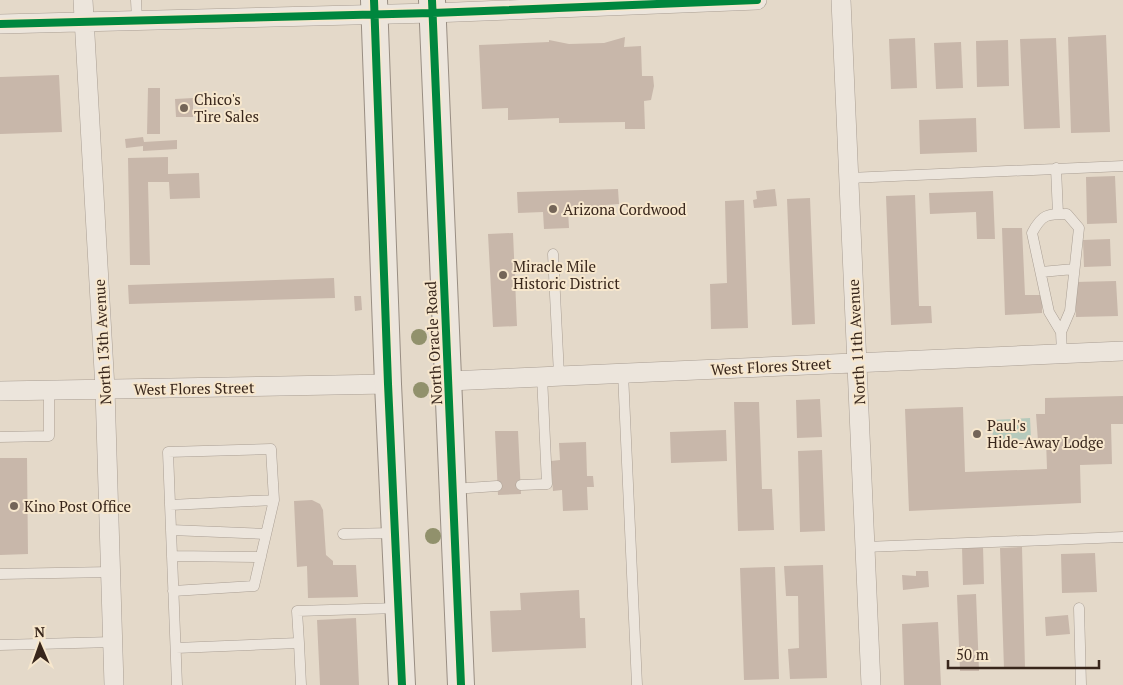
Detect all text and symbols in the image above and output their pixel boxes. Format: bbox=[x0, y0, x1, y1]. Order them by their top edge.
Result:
place label: Chico's Tire Sales bbox=[194, 89, 259, 126]
marker: Chico's Tire Sales bbox=[178, 102, 190, 114]
place label: Arizona Cordwood bbox=[563, 199, 686, 219]
marker: Arizona Cordwood bbox=[547, 203, 559, 215]
place label: Miracle Mile Historic District bbox=[513, 256, 620, 293]
marker: Miracle Mile Historic District bbox=[497, 269, 509, 281]
street label: North 13th Avenue bbox=[89, 279, 115, 405]
street label: North 11th Avenue bbox=[843, 279, 869, 405]
street label: North Oracle Road bbox=[420, 281, 446, 405]
street label: West Flores Street bbox=[710, 353, 832, 379]
street label: West Flores Street bbox=[133, 377, 255, 399]
place label: Paul's Hide-Away Lodge bbox=[987, 415, 1104, 452]
marker: Paul's Hide-Away Lodge bbox=[971, 428, 983, 440]
place label: Kino Post Office bbox=[24, 496, 131, 516]
marker: Kino Post Office bbox=[8, 500, 20, 512]
north arrow bbox=[15, 620, 65, 670]
text: N bbox=[34, 622, 46, 641]
scale bar bbox=[948, 638, 1099, 670]
text: 50 m bbox=[956, 644, 989, 664]

